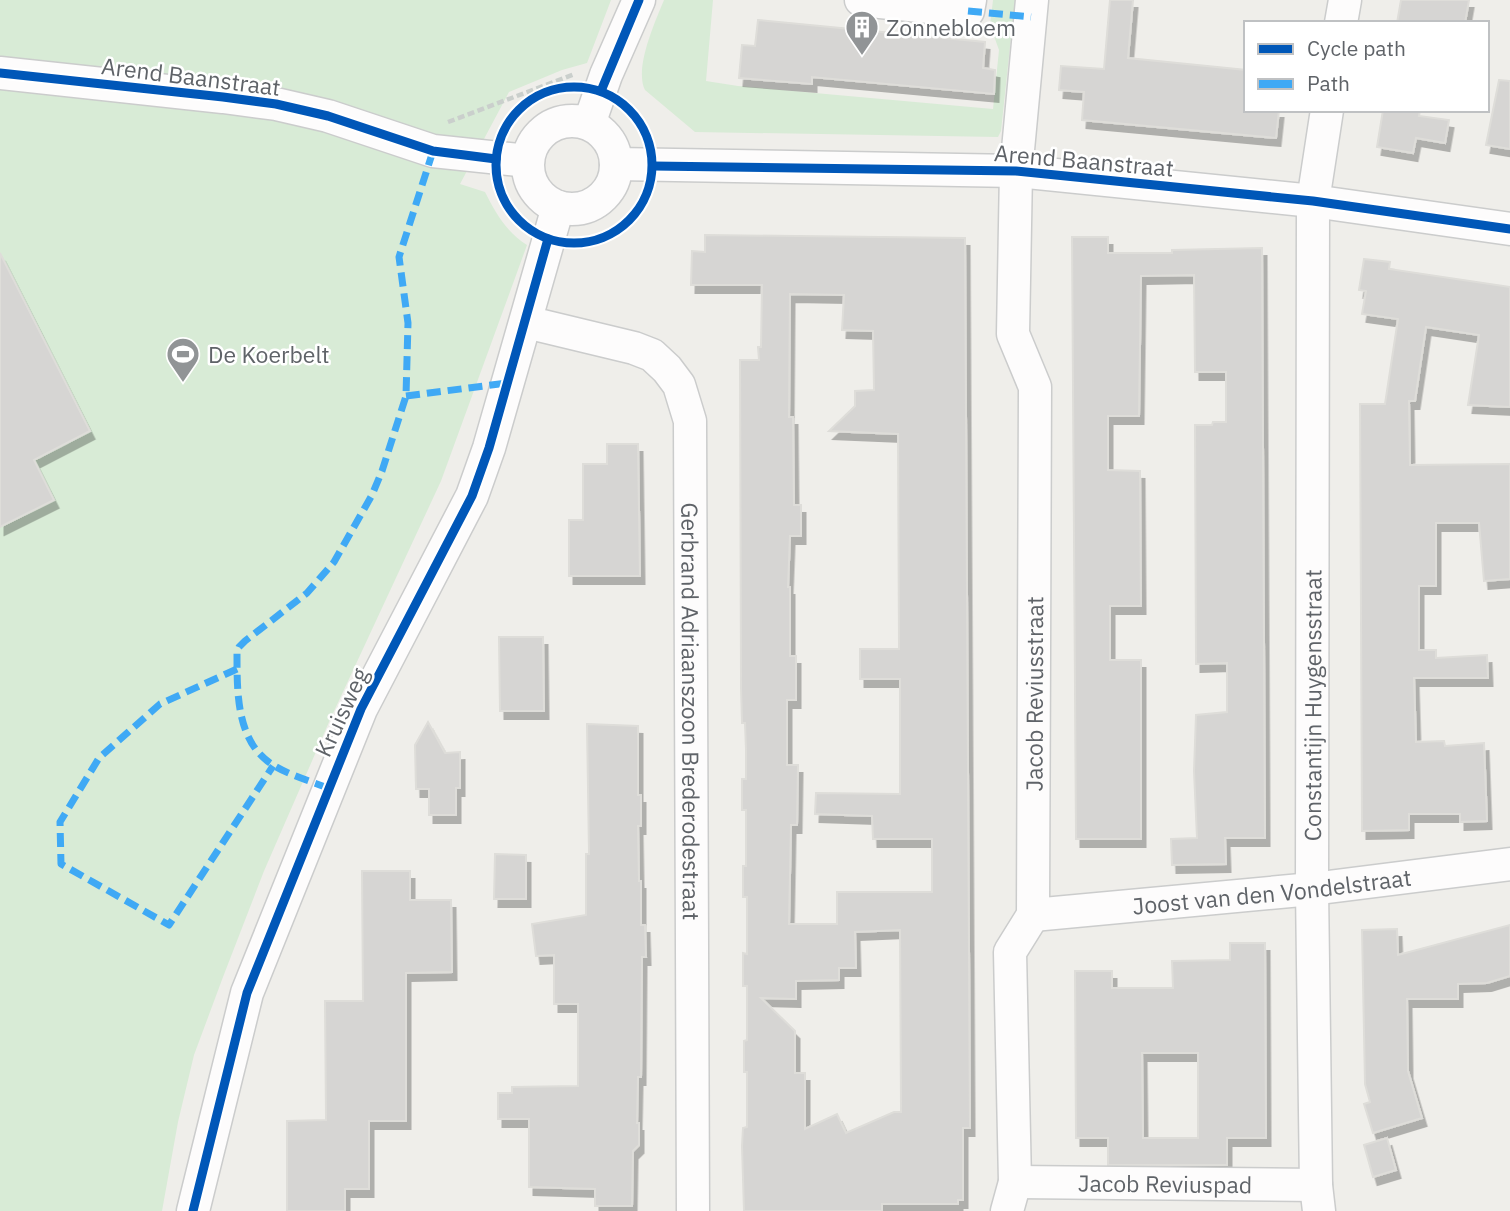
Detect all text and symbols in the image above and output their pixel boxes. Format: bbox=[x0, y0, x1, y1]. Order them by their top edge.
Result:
building icon: Zonnebloem bbox=[843, 8, 881, 57]
place label: Zonnebloem bbox=[886, 12, 1016, 42]
legend bbox=[1244, 21, 1489, 112]
text: Cycle path bbox=[1307, 34, 1406, 62]
street label: Arend Baanstraat bbox=[100, 50, 282, 102]
text: Path bbox=[1307, 69, 1350, 97]
street label: Arend Baanstraat bbox=[993, 137, 1175, 183]
sports icon: De Koerbelt bbox=[164, 335, 202, 384]
place label: De Koerbelt bbox=[208, 339, 330, 369]
street label: Gerbrand Adriaanszoon Brederodestraat bbox=[675, 502, 707, 920]
street label: Constantijn Huygensstraat bbox=[1297, 569, 1327, 841]
street label: Jacob Reviusstraat bbox=[1018, 596, 1049, 791]
street label: Kruisweg bbox=[307, 663, 375, 761]
street label: Joost van den Vondelstraat bbox=[1131, 862, 1413, 921]
street label: Jacob Reviuspad bbox=[1078, 1168, 1252, 1199]

